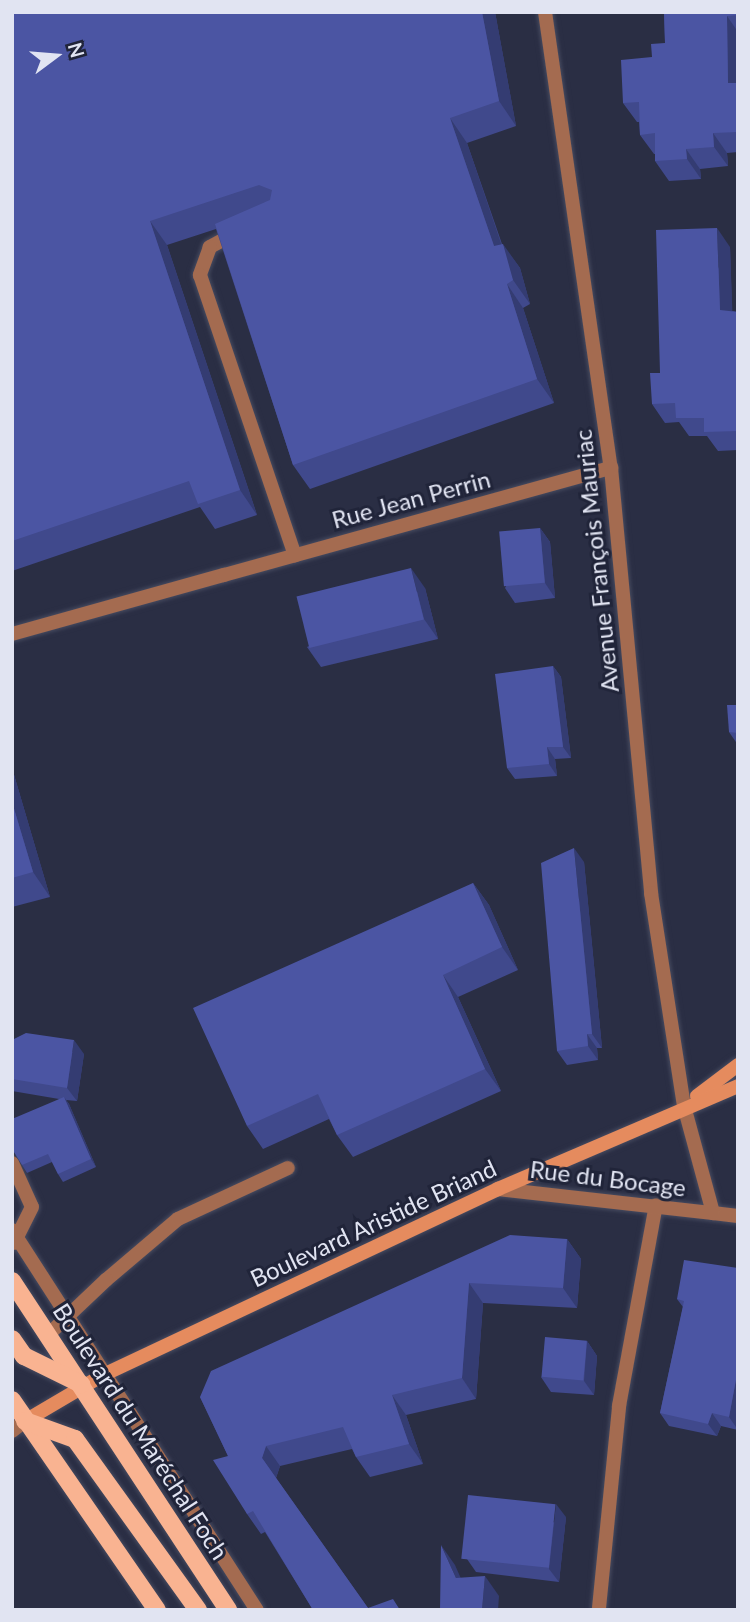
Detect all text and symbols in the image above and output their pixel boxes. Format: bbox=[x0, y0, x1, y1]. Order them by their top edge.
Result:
north arrow bbox=[21, 21, 91, 91]
text: N bbox=[64, 40, 90, 60]
street label: Avenue François Mauriac bbox=[568, 428, 624, 694]
street label: Rue Jean Perrin bbox=[328, 464, 494, 534]
street label: Boulevard Aristide Briand bbox=[245, 1153, 501, 1293]
street label: Rue du Bocage bbox=[528, 1154, 688, 1202]
street label: Boulevard du Maréchal Foch bbox=[47, 1298, 235, 1564]

